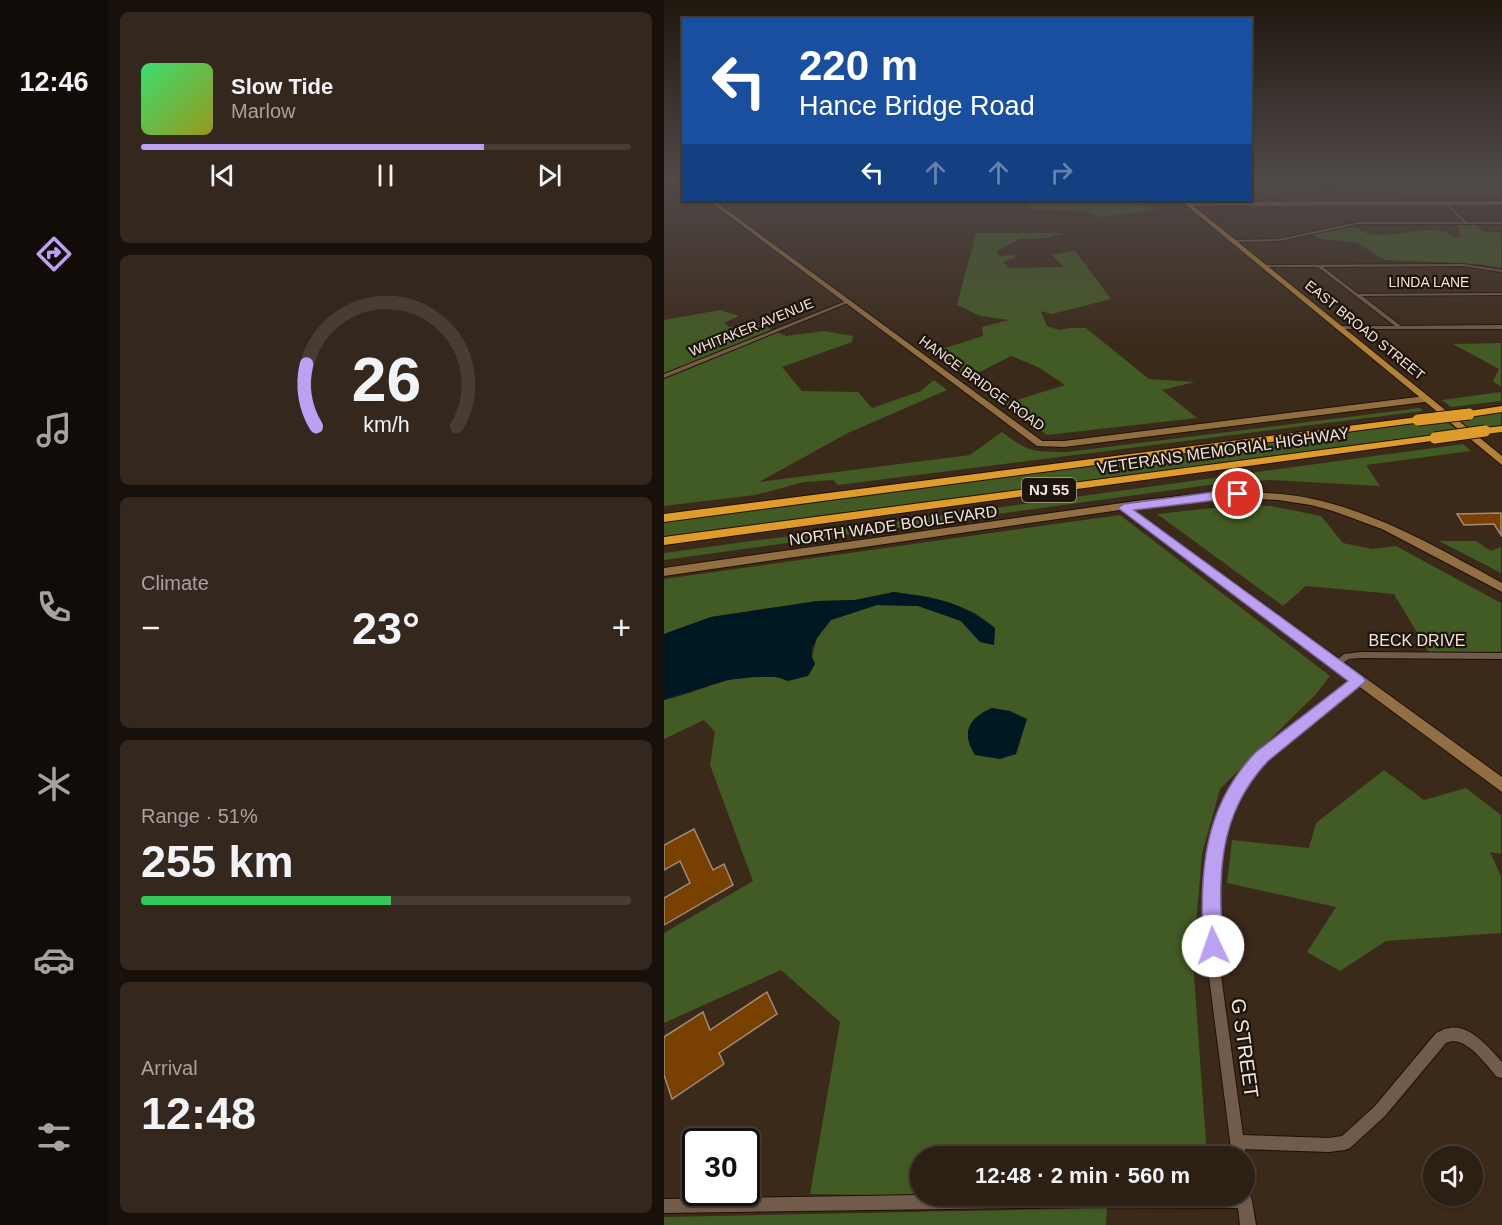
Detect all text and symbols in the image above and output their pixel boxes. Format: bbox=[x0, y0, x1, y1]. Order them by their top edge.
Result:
icon: left bbox=[700, 42, 778, 120]
text: 220 m bbox=[799, 42, 918, 89]
text: 12:46 bbox=[19, 67, 89, 97]
text: Slow Tide bbox=[231, 74, 333, 99]
text: Hance Bridge Road bbox=[799, 91, 1035, 121]
text: Marlow bbox=[231, 100, 295, 122]
icon: left bbox=[856, 156, 889, 189]
icon: ahead bbox=[919, 156, 952, 189]
icon: ahead bbox=[982, 156, 1015, 189]
icon: right bbox=[1045, 156, 1078, 189]
icon: previous bbox=[206, 159, 239, 192]
icon: pause bbox=[369, 159, 402, 192]
icon: next bbox=[533, 159, 566, 192]
icon: directions bbox=[33, 233, 75, 275]
street label: LINDA LANE bbox=[1389, 274, 1469, 290]
street label: EAST BROAD STREET bbox=[1302, 277, 1428, 383]
street label: WHITAKER AVENUE bbox=[687, 295, 815, 359]
street label: HANCE BRIDGE ROAD bbox=[916, 332, 1048, 434]
text: 26 bbox=[351, 345, 421, 414]
icon: music bbox=[33, 409, 75, 451]
text: km/h bbox=[363, 413, 409, 437]
street label: VETERANS MEMORIAL HIGHWAY bbox=[1096, 424, 1351, 477]
pin bbox=[1212, 468, 1263, 519]
icon: arrive bbox=[1221, 477, 1254, 510]
road number: NJ 55 bbox=[1022, 478, 1076, 502]
street label: NORTH WADE BOULEVARD bbox=[788, 502, 998, 549]
text: Climate bbox=[141, 572, 209, 594]
icon: phone bbox=[33, 586, 75, 628]
text: 23° bbox=[352, 603, 420, 654]
text: − bbox=[141, 609, 160, 646]
text: + bbox=[612, 609, 631, 646]
street label: BECK DRIVE bbox=[1369, 632, 1465, 649]
icon: climate bbox=[33, 763, 75, 805]
text: Range · 51% bbox=[141, 805, 258, 827]
text: 255 km bbox=[141, 836, 294, 887]
position arrow bbox=[1181, 914, 1245, 978]
icon: car bbox=[33, 939, 75, 981]
street label: G STREET bbox=[1227, 997, 1263, 1099]
text: Arrival bbox=[141, 1057, 198, 1079]
text: 12:48 bbox=[141, 1088, 256, 1139]
icon: filters bbox=[33, 1116, 75, 1158]
speed limit sign: 30 bbox=[682, 1128, 760, 1206]
map controls bbox=[1423, 1146, 1483, 1206]
button: sound bbox=[1423, 1146, 1483, 1206]
text: 12:48 · 2 min · 560 m bbox=[975, 1163, 1190, 1188]

